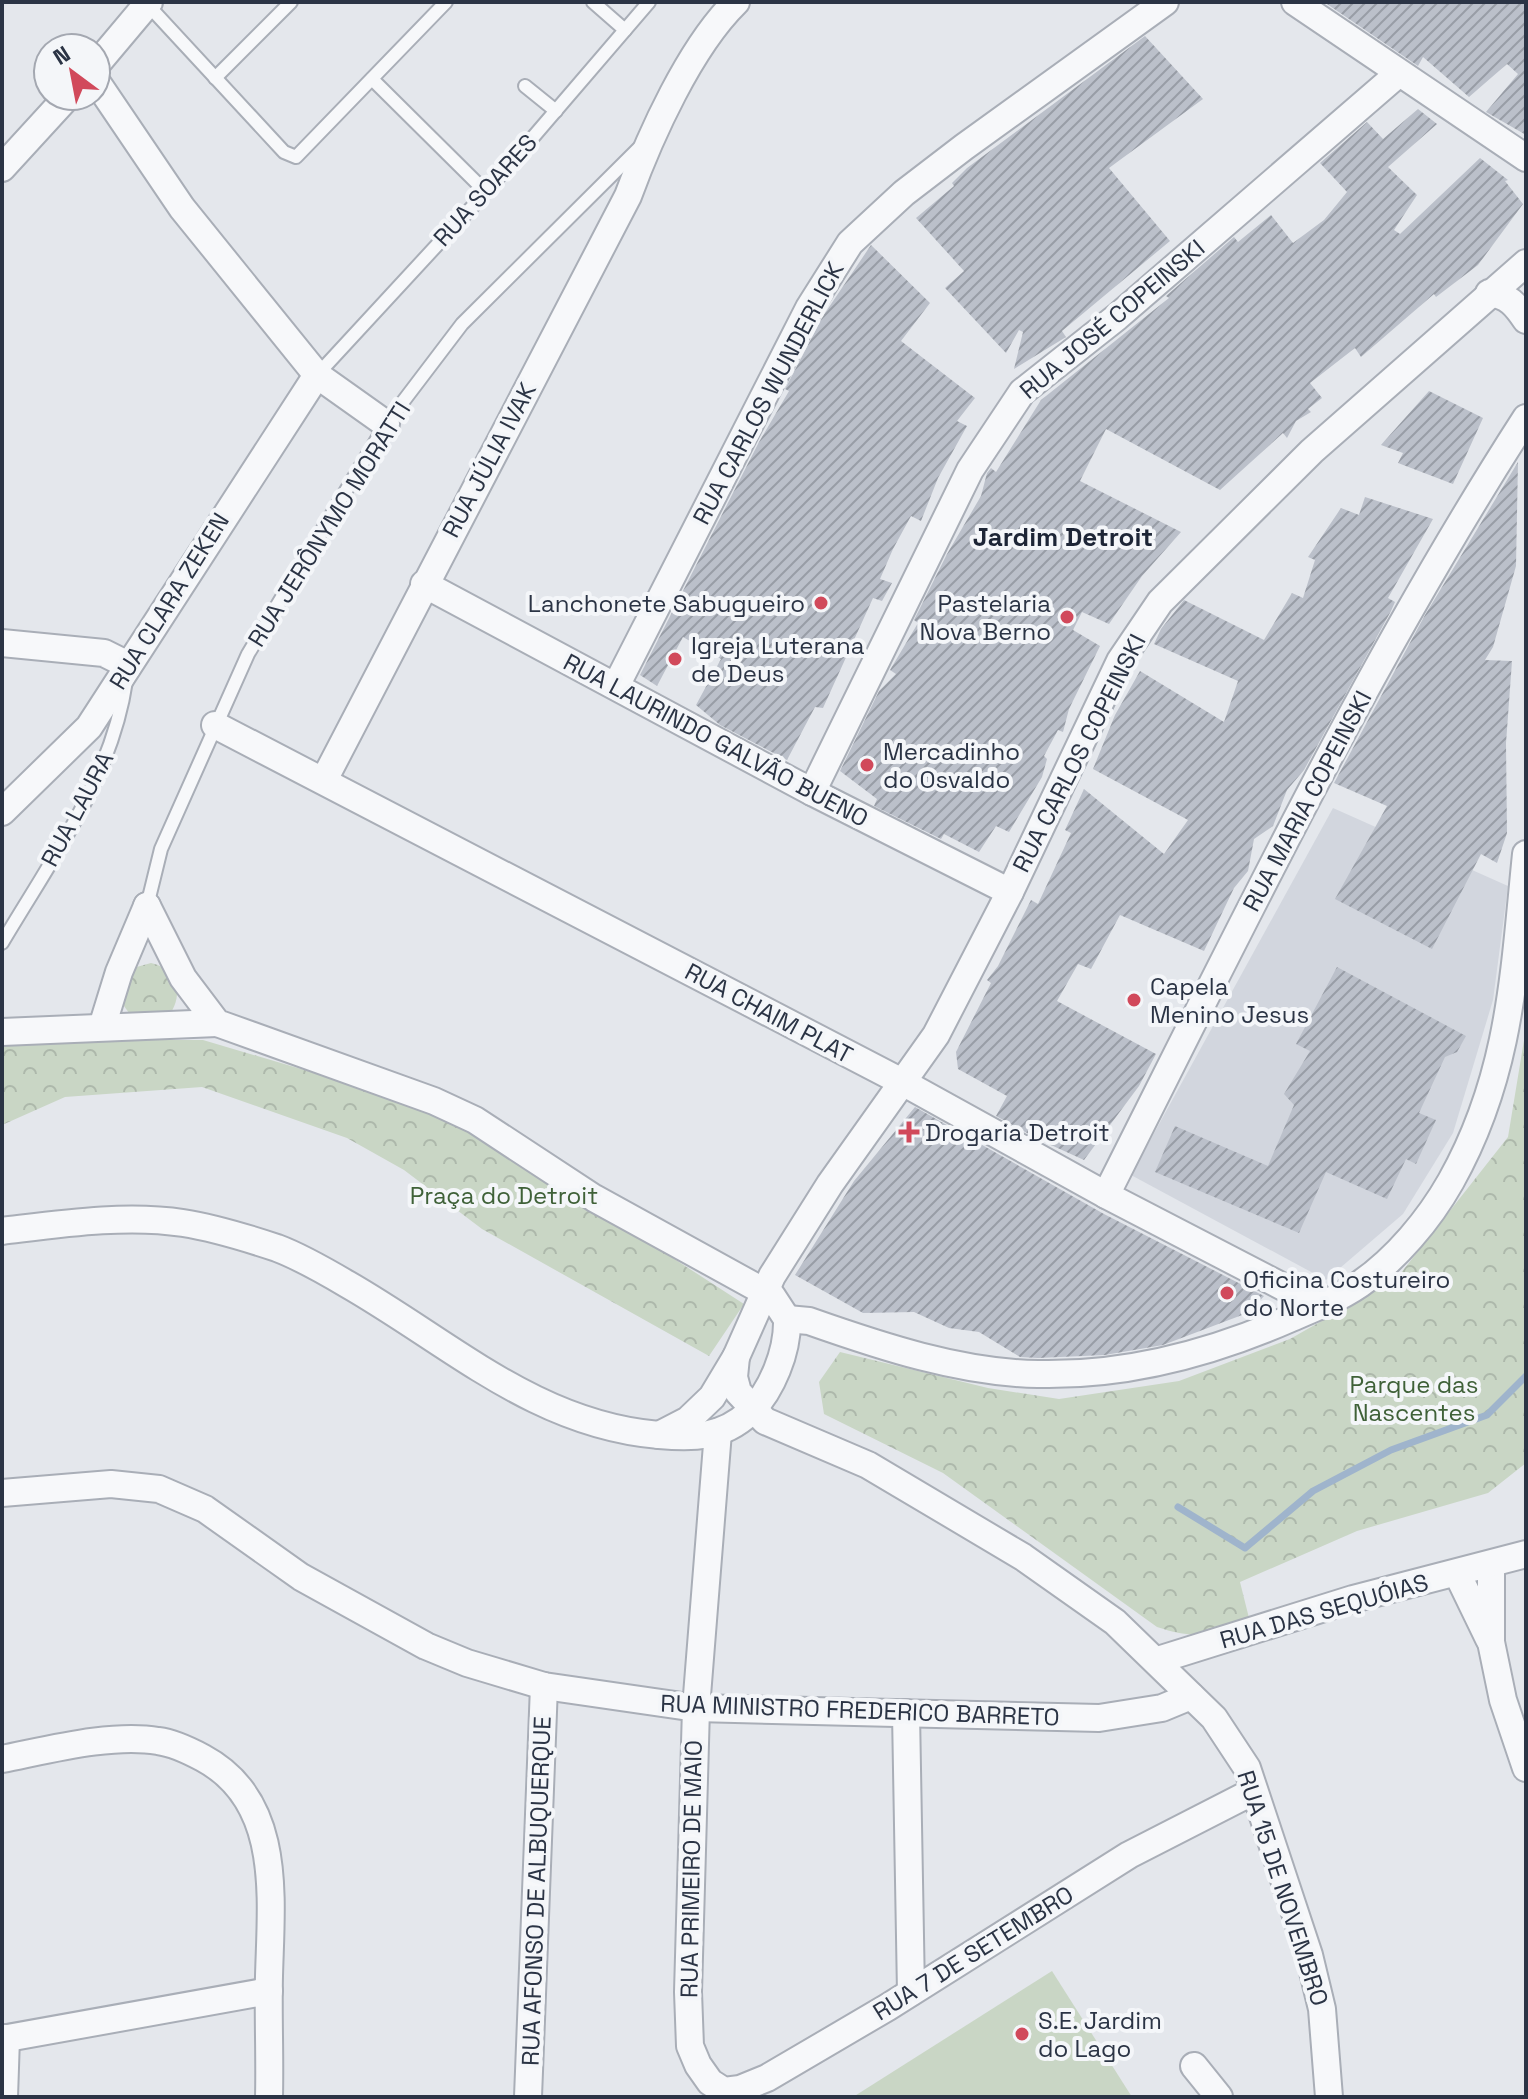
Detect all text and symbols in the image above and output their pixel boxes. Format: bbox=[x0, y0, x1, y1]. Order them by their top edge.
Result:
north arrow bbox=[32, 32, 112, 112]
text: N bbox=[48, 39, 75, 71]
street label: RUA SOARES bbox=[426, 127, 544, 253]
street label: RUA JOSÉ COPEINSKI bbox=[1013, 232, 1211, 406]
street label: RUA CARLOS WUNDERLICK bbox=[685, 256, 851, 530]
street label: RUA JÚLIA IVAK bbox=[435, 377, 543, 543]
street label: RUA JERÔNYMO MORATTI bbox=[241, 396, 417, 652]
street label: RUA CLARA ZEKEN bbox=[102, 507, 236, 695]
district label: Jardim Detroit bbox=[973, 520, 1153, 554]
place label: Lanchonete Sabugueiro bbox=[528, 588, 805, 619]
place label: Pastelaria Nova Berno bbox=[920, 588, 1051, 647]
marker: Lanchonete Sabugueiro bbox=[812, 594, 830, 612]
marker: Pastelaria Nova Berno bbox=[1058, 608, 1076, 626]
street label: RUA CARLOS COPEINSKI bbox=[1005, 629, 1153, 877]
place label: Igreja Luterana de Deus bbox=[691, 630, 865, 689]
street label: RUA LAURINDO GALVÃO BUENO bbox=[558, 646, 874, 834]
marker: Igreja Luterana de Deus bbox=[666, 650, 684, 668]
street label: RUA MARIA COPEINSKI bbox=[1236, 685, 1378, 917]
place label: Mercadinho do Osvaldo bbox=[883, 736, 1020, 795]
street label: RUA LAURA bbox=[34, 746, 120, 872]
marker: Mercadinho do Osvaldo bbox=[858, 756, 876, 774]
street label: RUA CHAIM PLAT bbox=[680, 956, 858, 1070]
place label: Capela Menino Jesus bbox=[1150, 971, 1309, 1030]
marker: Capela Menino Jesus bbox=[1125, 991, 1143, 1009]
place label: Drogaria Detroit bbox=[925, 1117, 1110, 1148]
marker: Drogaria Detroit bbox=[900, 1123, 918, 1141]
park label: Praça do Detroit bbox=[410, 1180, 598, 1211]
place label: Oficina Costureiro do Norte bbox=[1243, 1264, 1450, 1323]
marker: Oficina Costureiro do Norte bbox=[1218, 1284, 1236, 1302]
park label: Parque das Nascentes bbox=[1350, 1369, 1478, 1428]
street label: RUA DAS SEQUÓIAS bbox=[1216, 1566, 1432, 1656]
street label: RUA MINISTRO FREDERICO BARRETO bbox=[660, 1688, 1060, 1732]
street label: RUA AFONSO DE ALBUQUERQUE bbox=[514, 1716, 558, 2066]
street label: RUA PRIMEIRO DE MAIO bbox=[673, 1740, 709, 1998]
street label: RUA 15 DE NOVEMBRO bbox=[1230, 1766, 1336, 2010]
street label: RUA 7 DE SETEMBRO bbox=[867, 1879, 1079, 2027]
place label: S.E. Jardim do Lago bbox=[1038, 2005, 1162, 2064]
marker: S.E. Jardim do Lago bbox=[1013, 2025, 1031, 2043]

